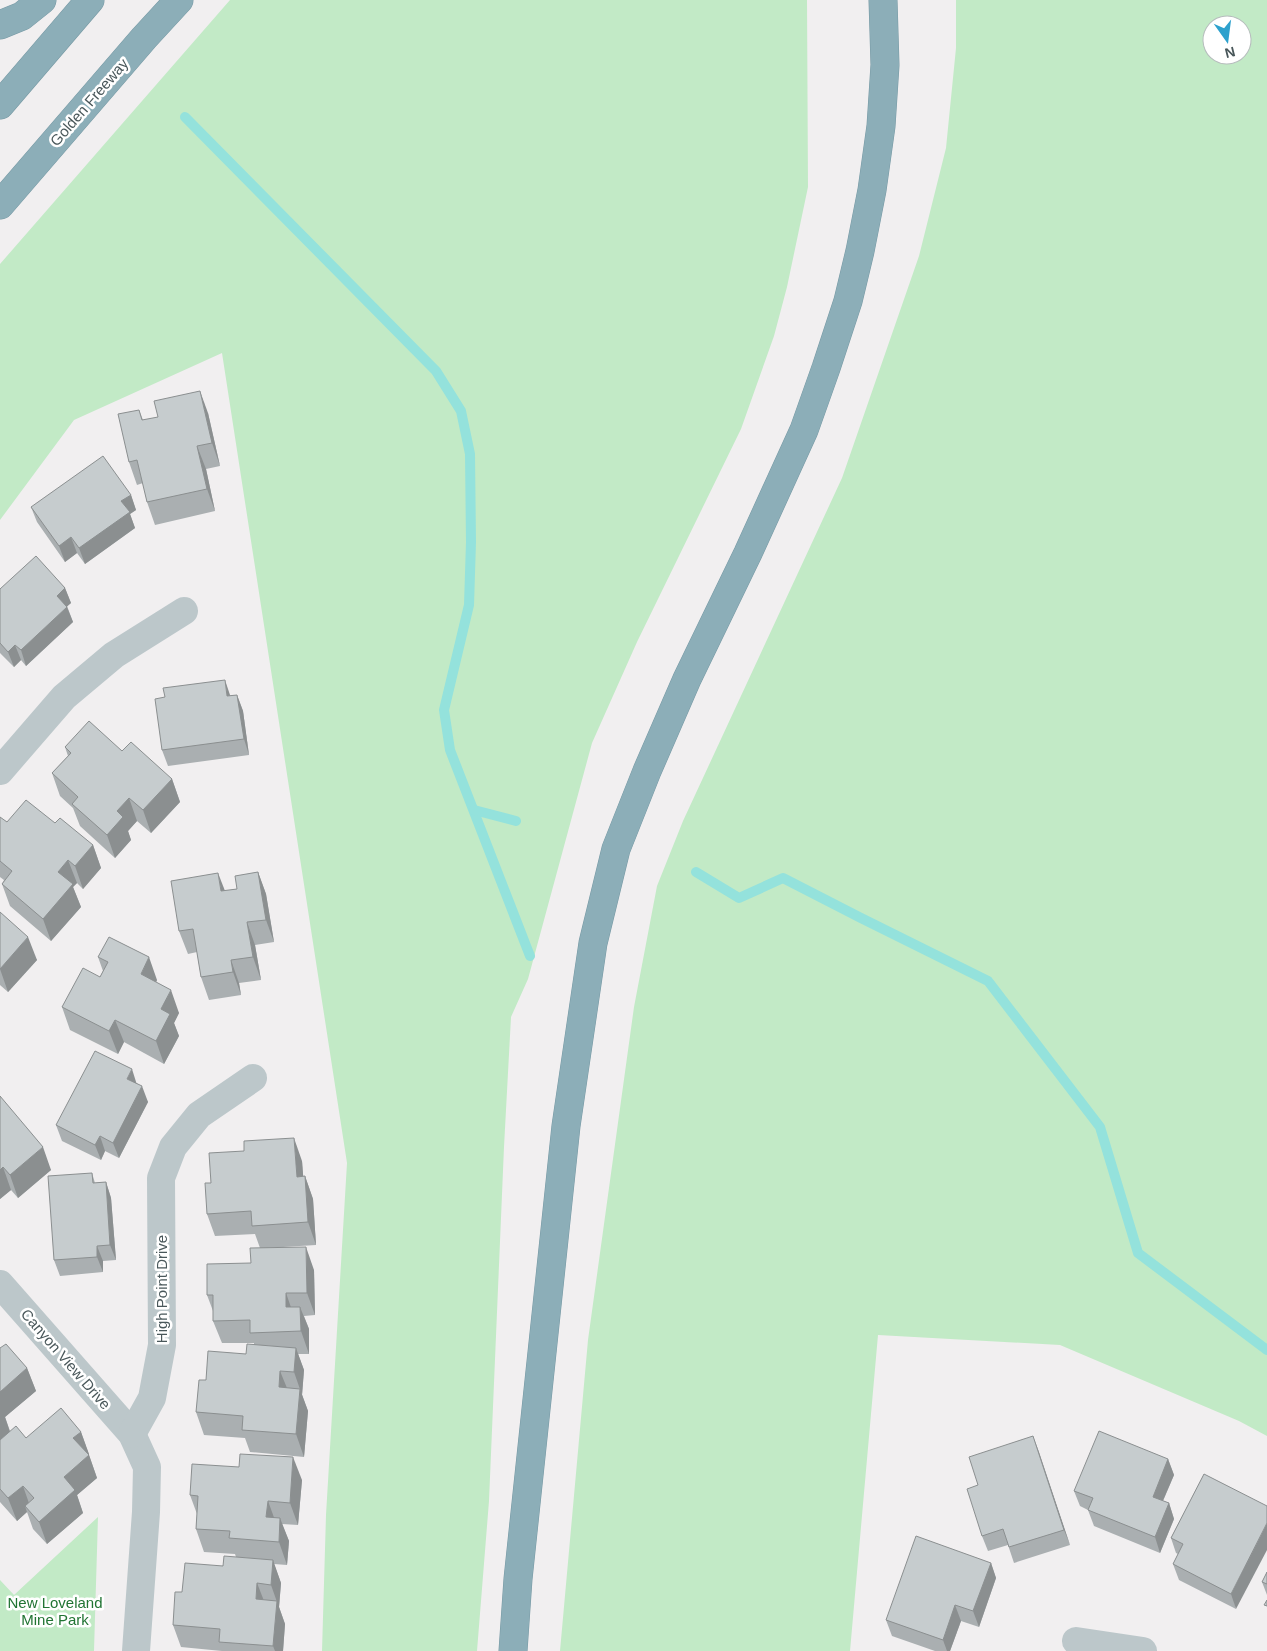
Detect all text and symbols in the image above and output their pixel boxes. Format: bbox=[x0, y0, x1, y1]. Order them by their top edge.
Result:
north arrow bbox=[1202, 15, 1252, 65]
text: N bbox=[1223, 44, 1237, 62]
street label: Golden Freeway bbox=[46, 55, 132, 149]
street label: High Point Drive bbox=[153, 1235, 170, 1343]
street label: Canyon View Drive bbox=[18, 1305, 114, 1413]
park label: New Loveland Mine Park bbox=[7, 1594, 103, 1628]

